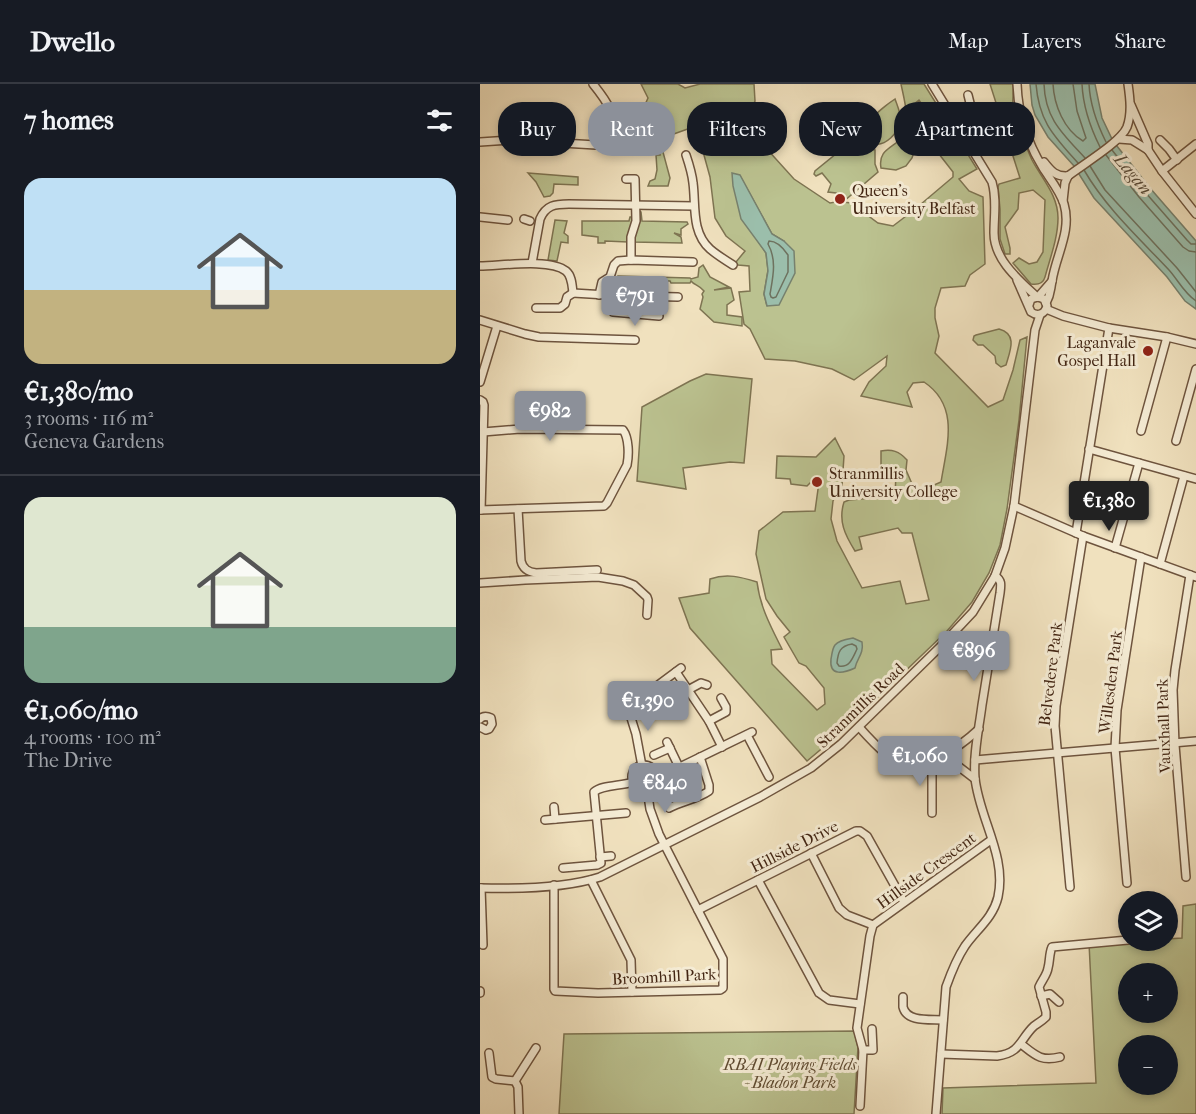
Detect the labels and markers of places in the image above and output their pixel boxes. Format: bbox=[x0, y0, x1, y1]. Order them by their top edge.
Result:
place label: Queen's University Belfast bbox=[852, 181, 976, 218]
marker: Queen's University Belfast bbox=[833, 192, 847, 206]
pin: €791 bbox=[599, 276, 671, 327]
place label: Laganvale Gospel Hall bbox=[1057, 333, 1137, 370]
marker: Laganvale Gospel Hall bbox=[1141, 344, 1155, 358]
pin: €982 bbox=[514, 391, 586, 442]
place label: Stranmillis University College bbox=[829, 464, 958, 501]
marker: Stranmillis University College bbox=[810, 475, 824, 489]
pin: €1,380 bbox=[1060, 481, 1158, 532]
pin: €896 bbox=[938, 631, 1010, 682]
pin: €1,390 bbox=[599, 681, 697, 732]
pin: €1,060 bbox=[871, 736, 969, 787]
pin: €840 bbox=[629, 763, 701, 814]

